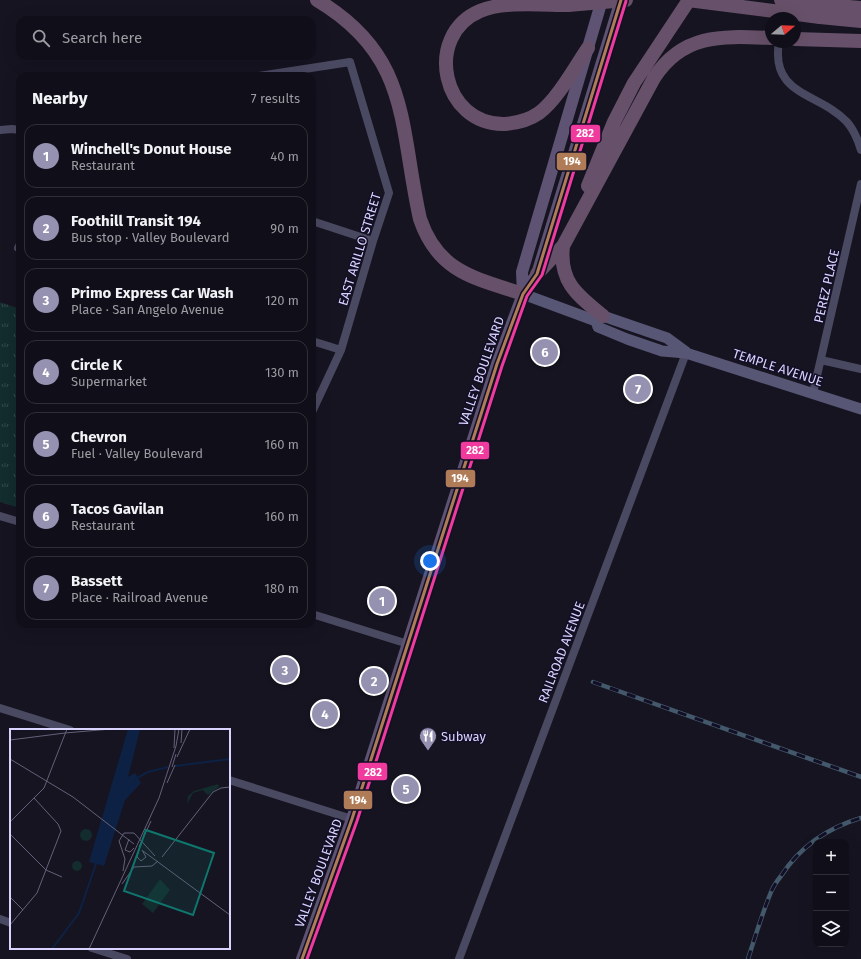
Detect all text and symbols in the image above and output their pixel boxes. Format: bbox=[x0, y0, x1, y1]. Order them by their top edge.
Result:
north arrow bbox=[765, 12, 801, 48]
search box bbox=[16, 16, 316, 60]
icon: search bbox=[30, 27, 52, 49]
text: Search here bbox=[62, 29, 142, 47]
text: Nearby bbox=[32, 88, 87, 109]
text: 7 results bbox=[251, 91, 300, 106]
line badge: 282 bbox=[570, 124, 601, 143]
text: 282 bbox=[576, 127, 594, 140]
text: Winchell's Donut House bbox=[71, 140, 232, 158]
text: 1 bbox=[43, 149, 49, 164]
text: 40 m bbox=[270, 149, 299, 164]
line badge: 194 bbox=[556, 152, 587, 171]
text: 194 bbox=[563, 155, 581, 168]
text: Restaurant bbox=[71, 158, 135, 173]
street label: EAST ARILLO STREET bbox=[335, 191, 384, 307]
text: Foothill Transit 194 bbox=[71, 212, 201, 230]
text: 2 bbox=[43, 221, 49, 236]
text: 90 m bbox=[270, 221, 299, 236]
text: Bus stop · Valley Boulevard bbox=[71, 230, 229, 245]
street label: PEREZ PLACE bbox=[811, 248, 842, 324]
text: Primo Express Car Wash bbox=[71, 284, 234, 302]
text: 3 bbox=[43, 293, 49, 308]
text: 120 m bbox=[265, 293, 299, 308]
text: Place · San Angelo Avenue bbox=[71, 302, 224, 317]
street label: VALLEY BOULEVARD bbox=[456, 315, 507, 428]
pin: 6 bbox=[532, 337, 558, 367]
street label: TEMPLE AVENUE bbox=[731, 346, 825, 389]
text: Circle K bbox=[71, 356, 122, 374]
text: 4 bbox=[42, 365, 50, 380]
text: 130 m bbox=[265, 365, 299, 380]
text: Supermarket bbox=[71, 374, 147, 389]
pin: 7 bbox=[625, 374, 651, 404]
text: Chevron bbox=[71, 428, 127, 446]
text: 5 bbox=[43, 437, 49, 452]
text: 160 m bbox=[265, 437, 299, 452]
line badge: 282 bbox=[460, 441, 490, 460]
text: 282 bbox=[466, 444, 484, 457]
text: Fuel · Valley Boulevard bbox=[71, 446, 203, 461]
line badge: 194 bbox=[445, 469, 476, 488]
text: 194 bbox=[451, 472, 469, 485]
text: Tacos Gavilan bbox=[71, 500, 164, 518]
text: 6 bbox=[42, 509, 50, 524]
text: 160 m bbox=[265, 509, 299, 524]
text: Restaurant bbox=[71, 518, 135, 533]
your location bbox=[420, 551, 440, 571]
text: Bassett bbox=[71, 572, 123, 590]
text: 7 bbox=[43, 581, 49, 596]
text: 180 m bbox=[264, 581, 299, 596]
pin: 1 bbox=[369, 586, 395, 616]
text: Place · Railroad Avenue bbox=[71, 590, 208, 605]
street label: RAILROAD AVENUE bbox=[535, 599, 588, 705]
pin: 3 bbox=[272, 655, 298, 685]
pin: 2 bbox=[361, 666, 387, 696]
pin: 4 bbox=[312, 699, 338, 729]
restaurant icon: Subway bbox=[418, 726, 438, 751]
inset map bbox=[10, 729, 230, 949]
place label: Subway bbox=[441, 729, 486, 744]
line badge: 282 bbox=[357, 762, 388, 781]
text: 282 bbox=[364, 766, 382, 779]
pin: 5 bbox=[393, 774, 419, 804]
line badge: 194 bbox=[343, 790, 373, 810]
text: 194 bbox=[349, 794, 367, 807]
street label: VALLEY BOULEVARD bbox=[292, 817, 345, 930]
map controls bbox=[813, 839, 849, 947]
button: + bbox=[813, 839, 849, 875]
button: − bbox=[813, 875, 849, 911]
button: layers bbox=[813, 911, 849, 947]

